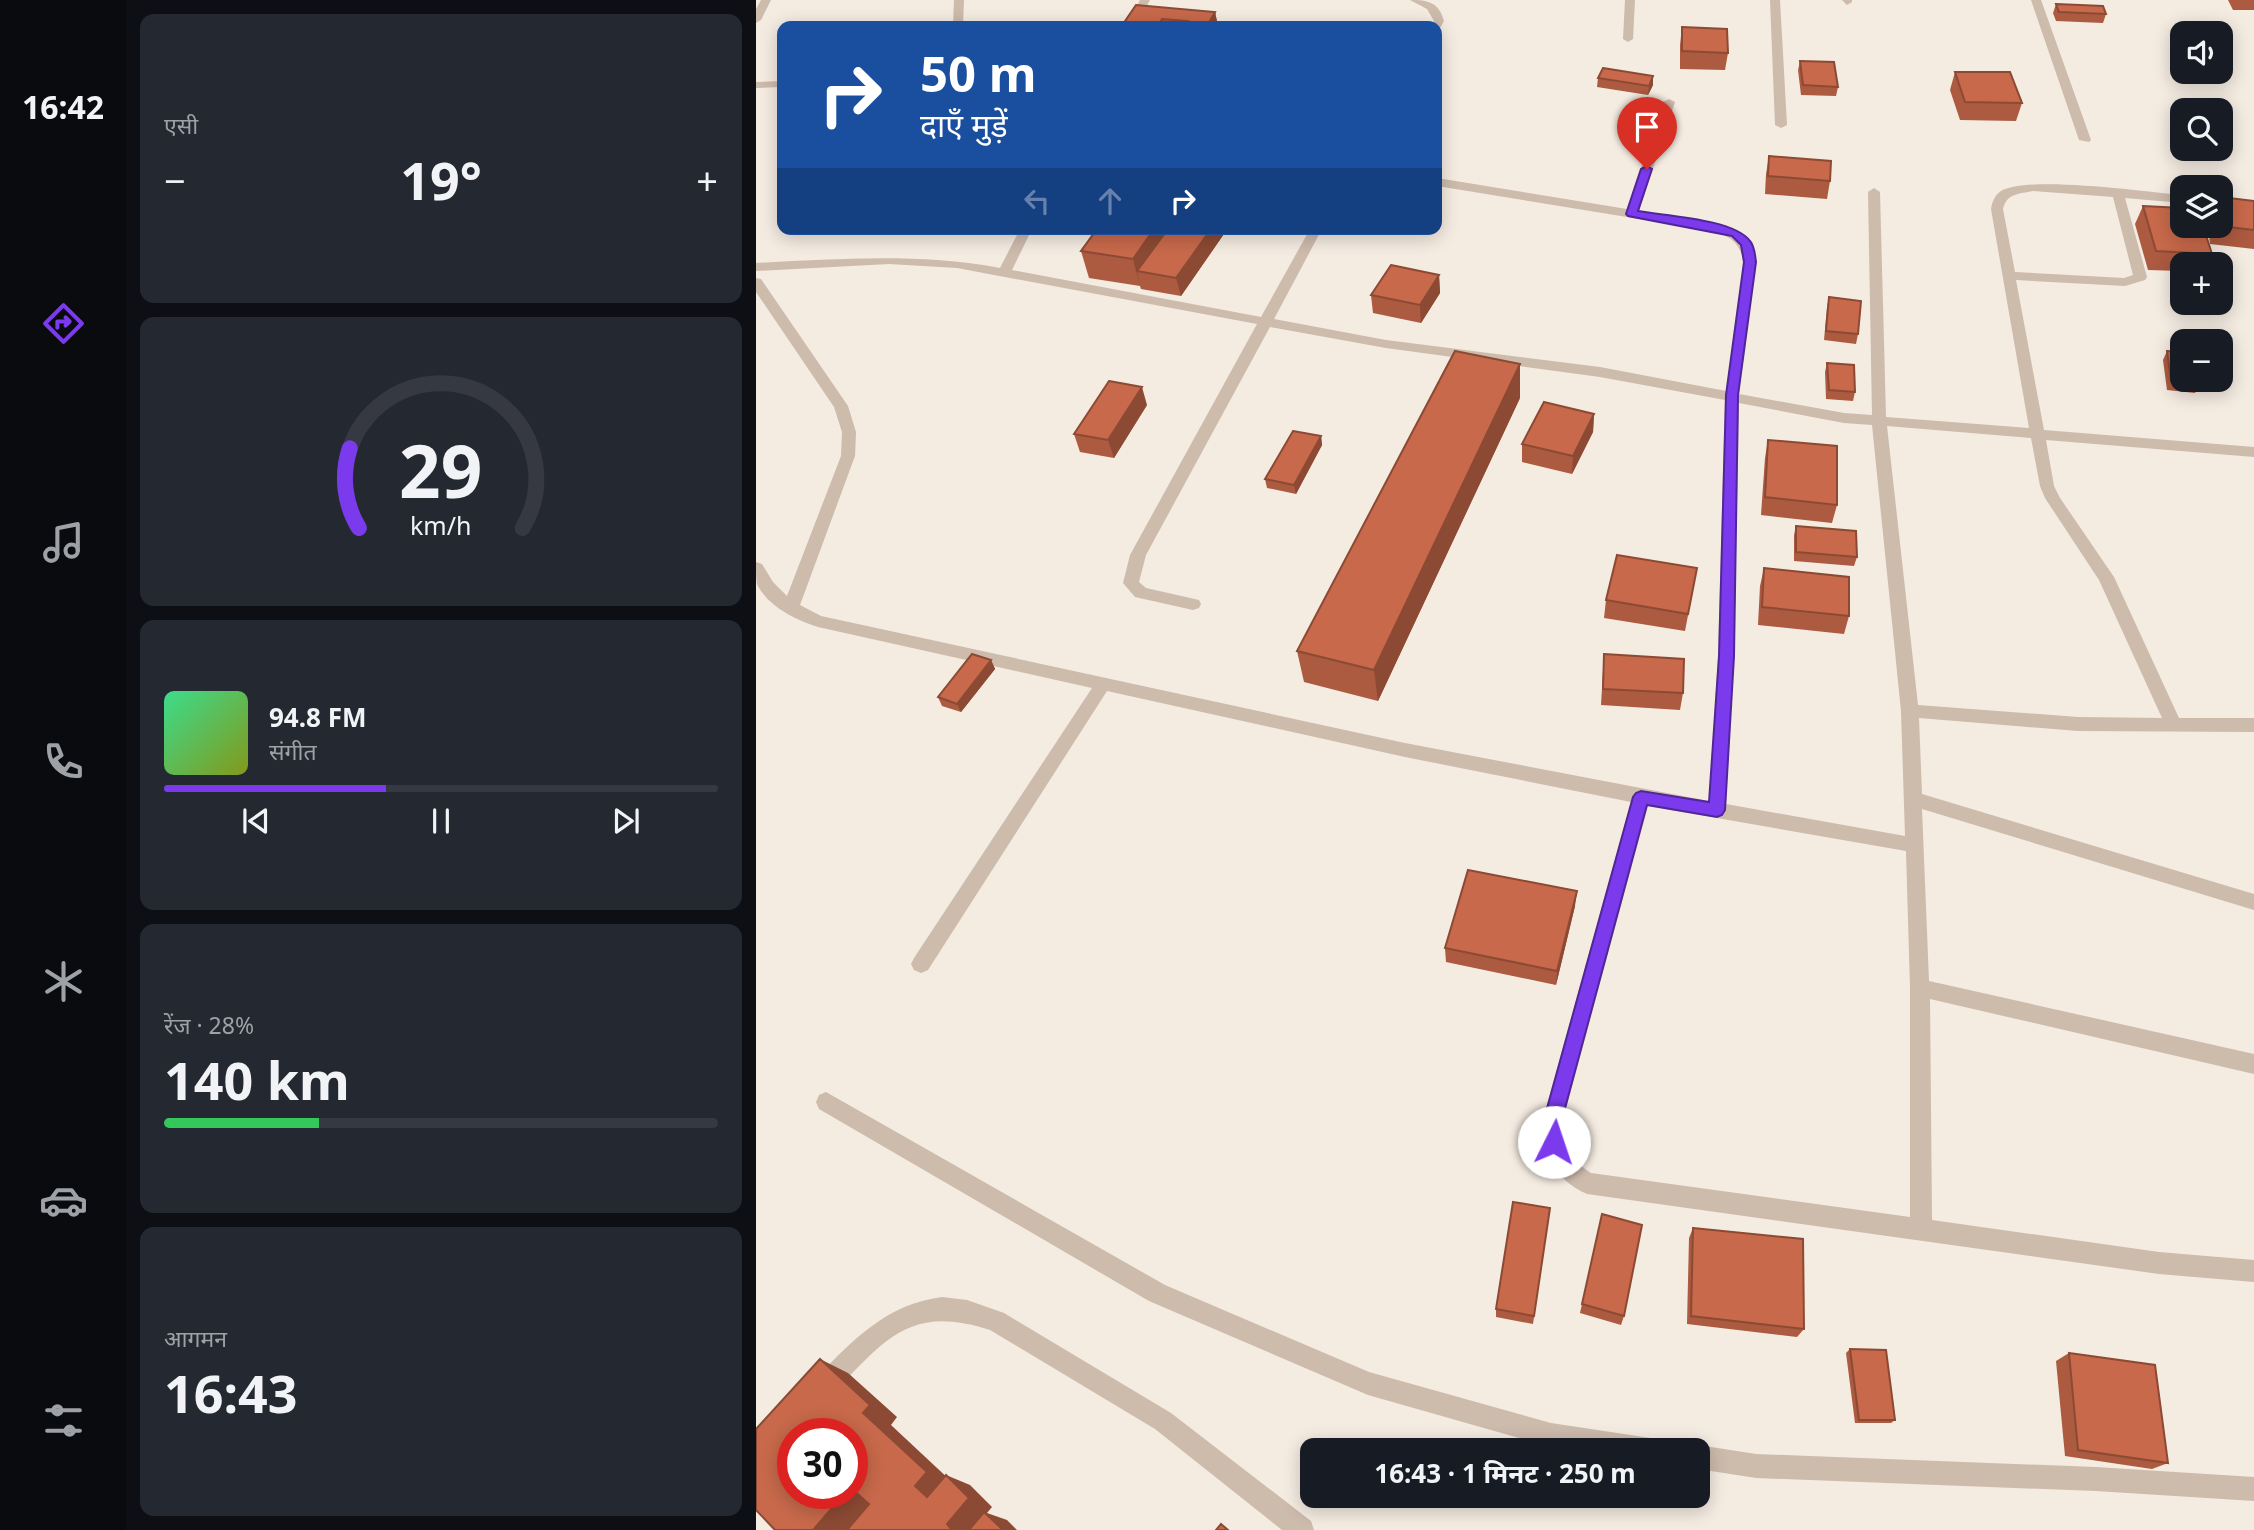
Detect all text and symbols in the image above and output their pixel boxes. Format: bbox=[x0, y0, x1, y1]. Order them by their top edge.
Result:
map controls bbox=[2170, 21, 2233, 392]
button: sound bbox=[2170, 21, 2233, 84]
text: 50 m bbox=[920, 40, 1037, 106]
icon: right bbox=[805, 49, 896, 140]
text: 16:42 bbox=[22, 85, 104, 128]
pin bbox=[1617, 97, 1677, 169]
button: search bbox=[2170, 98, 2233, 161]
text: दाएँ मुड़ें bbox=[920, 103, 1008, 146]
icon: arrive bbox=[1628, 108, 1666, 146]
text: एसी bbox=[164, 109, 198, 141]
text: 19° bbox=[400, 144, 482, 215]
text: − bbox=[164, 154, 186, 206]
text: + bbox=[696, 154, 718, 206]
button: layers bbox=[2170, 175, 2233, 238]
icon: left bbox=[1018, 182, 1056, 220]
icon: ahead bbox=[1091, 182, 1129, 220]
icon: right bbox=[1164, 182, 1202, 220]
button: + bbox=[2170, 252, 2233, 315]
icon: directions bbox=[39, 299, 88, 348]
button: − bbox=[2170, 329, 2233, 392]
text: 29 bbox=[399, 420, 483, 519]
text: km/h bbox=[410, 508, 472, 542]
icon: music bbox=[39, 518, 88, 567]
text: 94.8 FM bbox=[269, 699, 366, 735]
text: संगीत bbox=[269, 735, 317, 767]
icon: phone bbox=[39, 737, 88, 786]
icon: previous bbox=[237, 802, 275, 840]
icon: pause bbox=[422, 802, 460, 840]
icon: next bbox=[607, 802, 645, 840]
icon: climate bbox=[39, 957, 88, 1006]
text: रेंज · 28% bbox=[164, 1009, 254, 1041]
text: 140 km bbox=[164, 1044, 350, 1115]
position arrow bbox=[1517, 1105, 1591, 1179]
icon: car bbox=[39, 1176, 88, 1225]
text: आगमन bbox=[164, 1322, 227, 1354]
text: 16:43 bbox=[164, 1357, 298, 1428]
icon: filters bbox=[39, 1396, 88, 1445]
speed limit sign: 30 bbox=[777, 1418, 868, 1509]
text: 16:43 · 1 मिनट · 250 m bbox=[1374, 1455, 1636, 1491]

